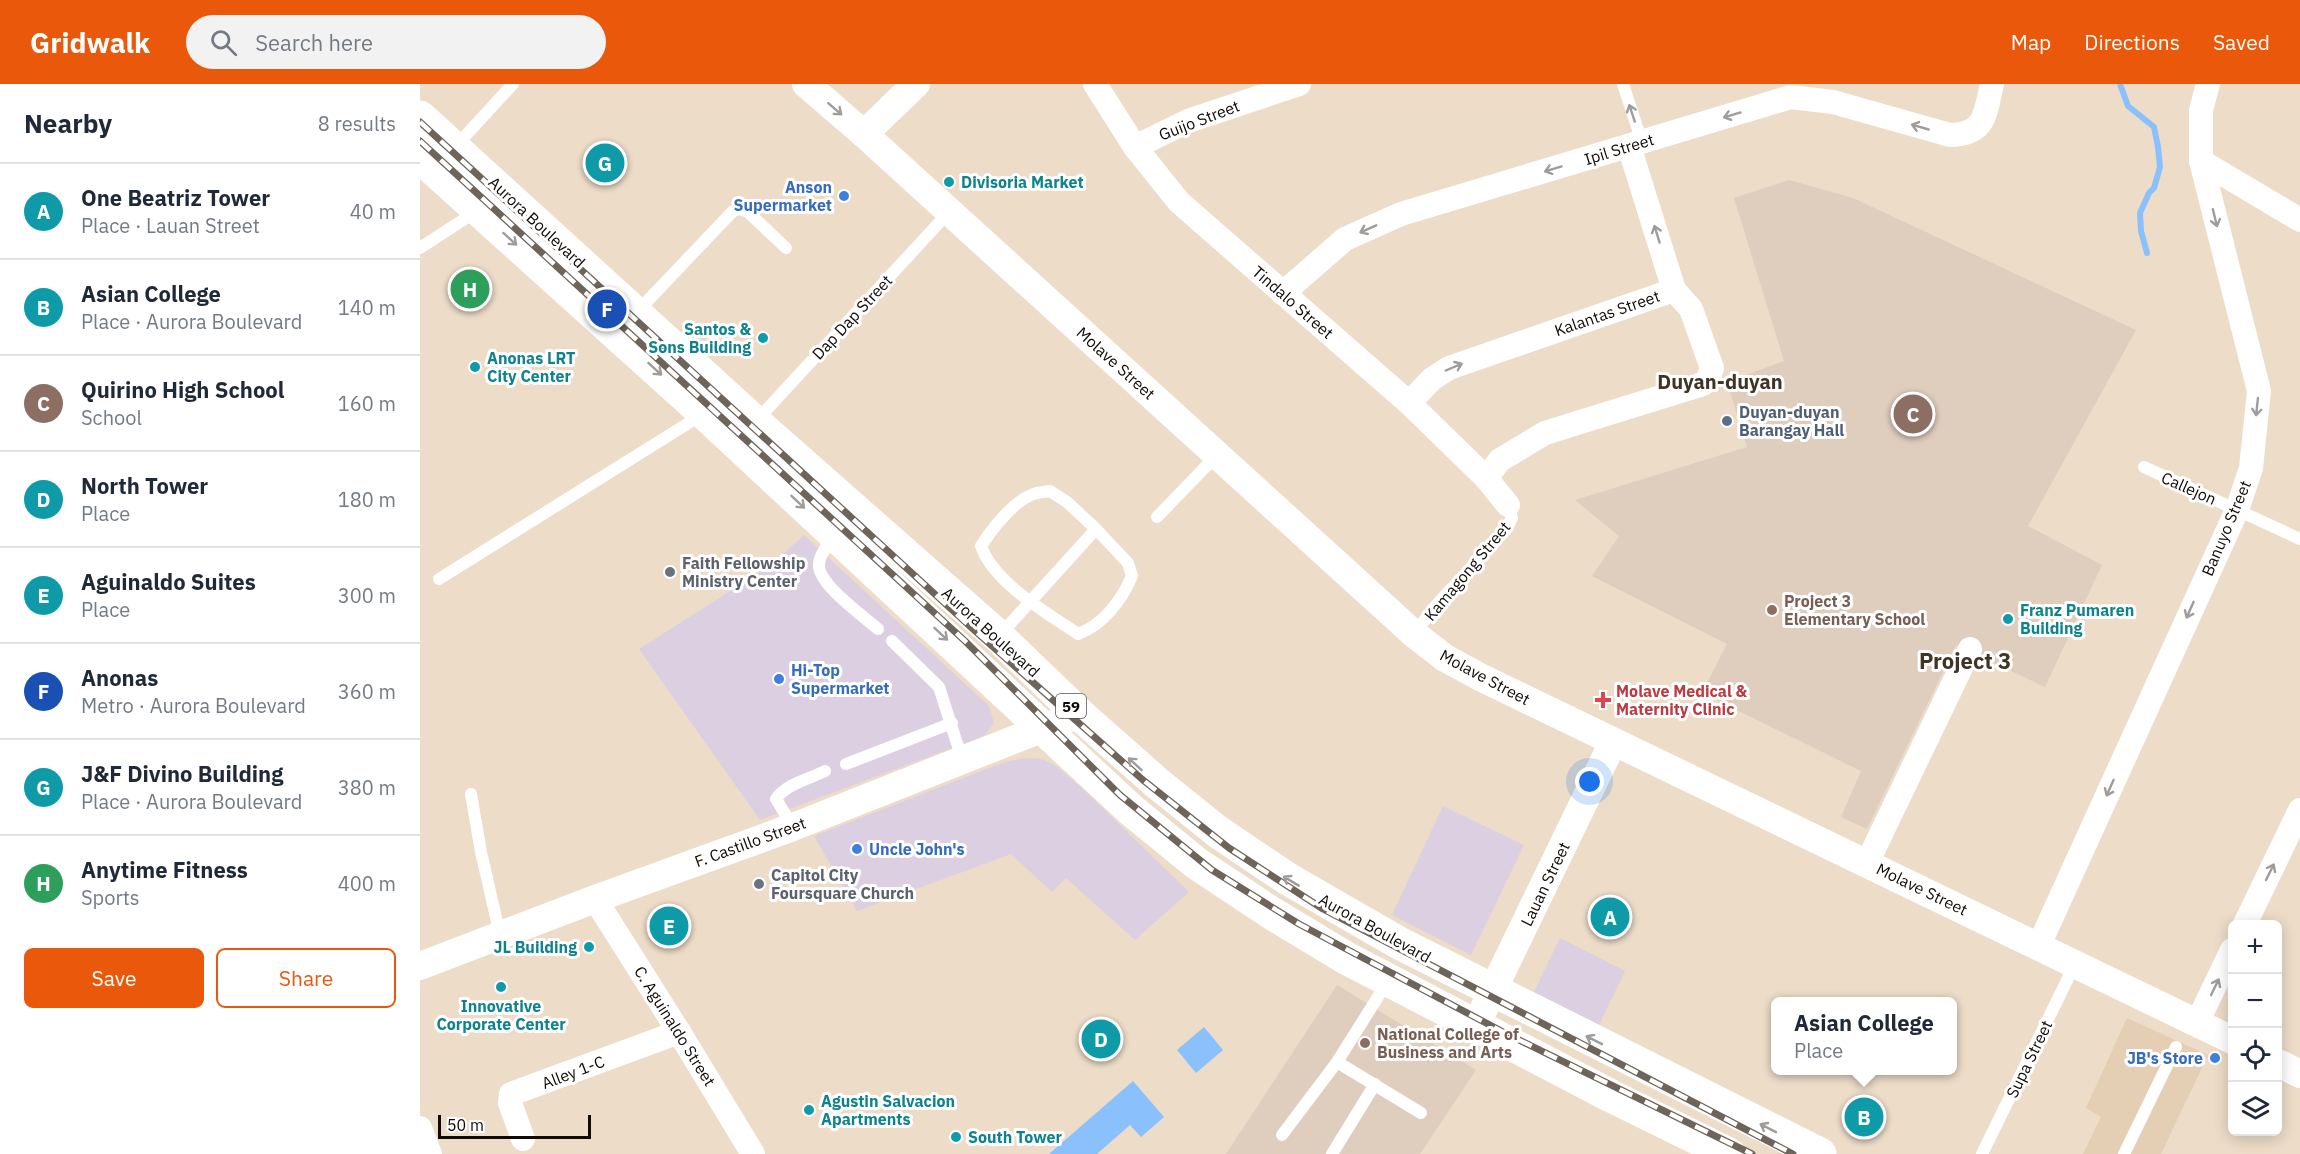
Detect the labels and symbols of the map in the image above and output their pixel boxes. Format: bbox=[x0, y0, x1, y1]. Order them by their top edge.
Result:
street label: Guijo Street bbox=[1156, 95, 1242, 145]
one-way arrow bbox=[827, 102, 842, 116]
one-way arrow bbox=[1626, 104, 1637, 123]
one-way arrow bbox=[1723, 110, 1742, 121]
one-way arrow bbox=[1911, 121, 1930, 132]
street label: Ipil Street bbox=[1582, 129, 1656, 169]
pin: G bbox=[586, 140, 624, 185]
one-way arrow bbox=[1544, 164, 1563, 175]
street label: Aurora Boulevard bbox=[484, 172, 590, 272]
place label: Divisoria Market bbox=[961, 172, 1084, 192]
marker: Divisoria Market bbox=[942, 175, 956, 189]
place label: Anson Supermarket bbox=[734, 177, 832, 215]
marker: Anson Supermarket bbox=[837, 189, 851, 203]
one-way arrow bbox=[2210, 208, 2222, 227]
one-way arrow bbox=[1359, 224, 1377, 235]
one-way arrow bbox=[1651, 225, 1662, 244]
one-way arrow bbox=[502, 232, 517, 246]
street label: Tindalo Street bbox=[1248, 261, 1338, 343]
pin: H bbox=[451, 266, 490, 312]
street label: Dap Dap Street bbox=[808, 270, 896, 364]
pin: F bbox=[588, 286, 627, 332]
street label: Kalantas Street bbox=[1552, 286, 1662, 340]
place label: Santos & Sons Building bbox=[648, 319, 751, 357]
street label: Molave Street bbox=[1073, 322, 1159, 404]
marker: Santos & Sons Building bbox=[756, 331, 770, 345]
place label: Anonas LRT City Center bbox=[487, 348, 575, 386]
marker: Anonas LRT City Center bbox=[468, 360, 482, 374]
one-way arrow bbox=[1444, 361, 1462, 372]
one-way arrow bbox=[647, 362, 662, 376]
district label: Duyan-duyan bbox=[1657, 368, 1783, 395]
pin: C bbox=[1894, 392, 1932, 436]
one-way arrow bbox=[2251, 397, 2262, 417]
place label: Duyan-duyan Barangay Hall bbox=[1739, 402, 1844, 440]
marker: Duyan-duyan Barangay Hall bbox=[1720, 414, 1734, 428]
street label: Callejon bbox=[2158, 467, 2220, 509]
street label: Banuyo Street bbox=[2197, 477, 2255, 579]
one-way arrow bbox=[790, 495, 805, 509]
street label: Kamagong Street bbox=[1420, 517, 1514, 625]
place label: Faith Fellowship Ministry Center bbox=[682, 553, 806, 591]
marker: Faith Fellowship Ministry Center bbox=[663, 565, 677, 579]
street label: Aurora Boulevard bbox=[938, 583, 1044, 681]
place label: Project 3 Elementary School bbox=[1784, 591, 1925, 629]
place label: Franz Pumaren Building bbox=[2020, 600, 2134, 638]
one-way arrow bbox=[2184, 601, 2195, 619]
marker: Project 3 Elementary School bbox=[1765, 603, 1779, 617]
marker: Franz Pumaren Building bbox=[2001, 612, 2015, 626]
one-way arrow bbox=[933, 627, 948, 641]
street label: Molave Street bbox=[1437, 645, 1533, 709]
district label: Project 3 bbox=[1919, 646, 2011, 675]
place label: Hi-Top Supermarket bbox=[791, 660, 890, 698]
marker: Hi-Top Supermarket bbox=[772, 672, 786, 686]
place label: Molave Medical & Maternity Clinic bbox=[1616, 681, 1748, 719]
marker: Molave Medical & Maternity Clinic bbox=[1594, 691, 1612, 709]
road number: 59 bbox=[1056, 694, 1086, 718]
one-way arrow bbox=[1128, 757, 1143, 771]
your location bbox=[1575, 767, 1604, 796]
one-way arrow bbox=[2103, 779, 2115, 797]
street label: F. Castillo Street bbox=[692, 813, 808, 871]
place label: Uncle John's bbox=[869, 839, 965, 859]
street label: Lauan Street bbox=[1516, 839, 1574, 929]
marker: Uncle John's bbox=[850, 842, 864, 856]
street label: Molave Street bbox=[1873, 858, 1971, 920]
one-way arrow bbox=[2265, 863, 2276, 881]
place label: Capitol City Foursquare Church bbox=[771, 865, 914, 903]
one-way arrow bbox=[1283, 875, 1300, 887]
marker: Capitol City Foursquare Church bbox=[752, 877, 766, 891]
street label: Aurora Boulevard bbox=[1315, 889, 1435, 967]
pin: A bbox=[1590, 894, 1630, 940]
pin: E bbox=[650, 904, 688, 948]
place label: JL Building bbox=[493, 937, 577, 957]
marker: JL Building bbox=[582, 940, 596, 954]
street label: C. Aguinaldo Street bbox=[630, 962, 720, 1090]
one-way arrow bbox=[2210, 978, 2222, 996]
marker: Innovative Corporate Center bbox=[494, 980, 508, 994]
place label: Innovative Corporate Center bbox=[436, 996, 566, 1034]
pin: D bbox=[1082, 1016, 1120, 1062]
street label: Supa Street bbox=[2002, 1017, 2056, 1101]
place label: National College of Business and Arts bbox=[1377, 1024, 1519, 1062]
one-way arrow bbox=[1585, 1034, 1603, 1045]
marker: National College of Business and Arts bbox=[1358, 1036, 1372, 1050]
place label: JB's Store bbox=[2127, 1048, 2203, 1068]
street label: Alley 1-C bbox=[539, 1051, 607, 1093]
marker: JB's Store bbox=[2208, 1051, 2222, 1065]
place label: Agustin Salvacion Apartments bbox=[821, 1091, 955, 1129]
pin: B bbox=[1844, 1094, 1884, 1140]
marker: Agustin Salvacion Apartments bbox=[802, 1103, 816, 1117]
scale bar bbox=[438, 1112, 591, 1140]
one-way arrow bbox=[1759, 1121, 1777, 1133]
place label: South Tower bbox=[968, 1127, 1062, 1147]
marker: South Tower bbox=[949, 1130, 963, 1144]

